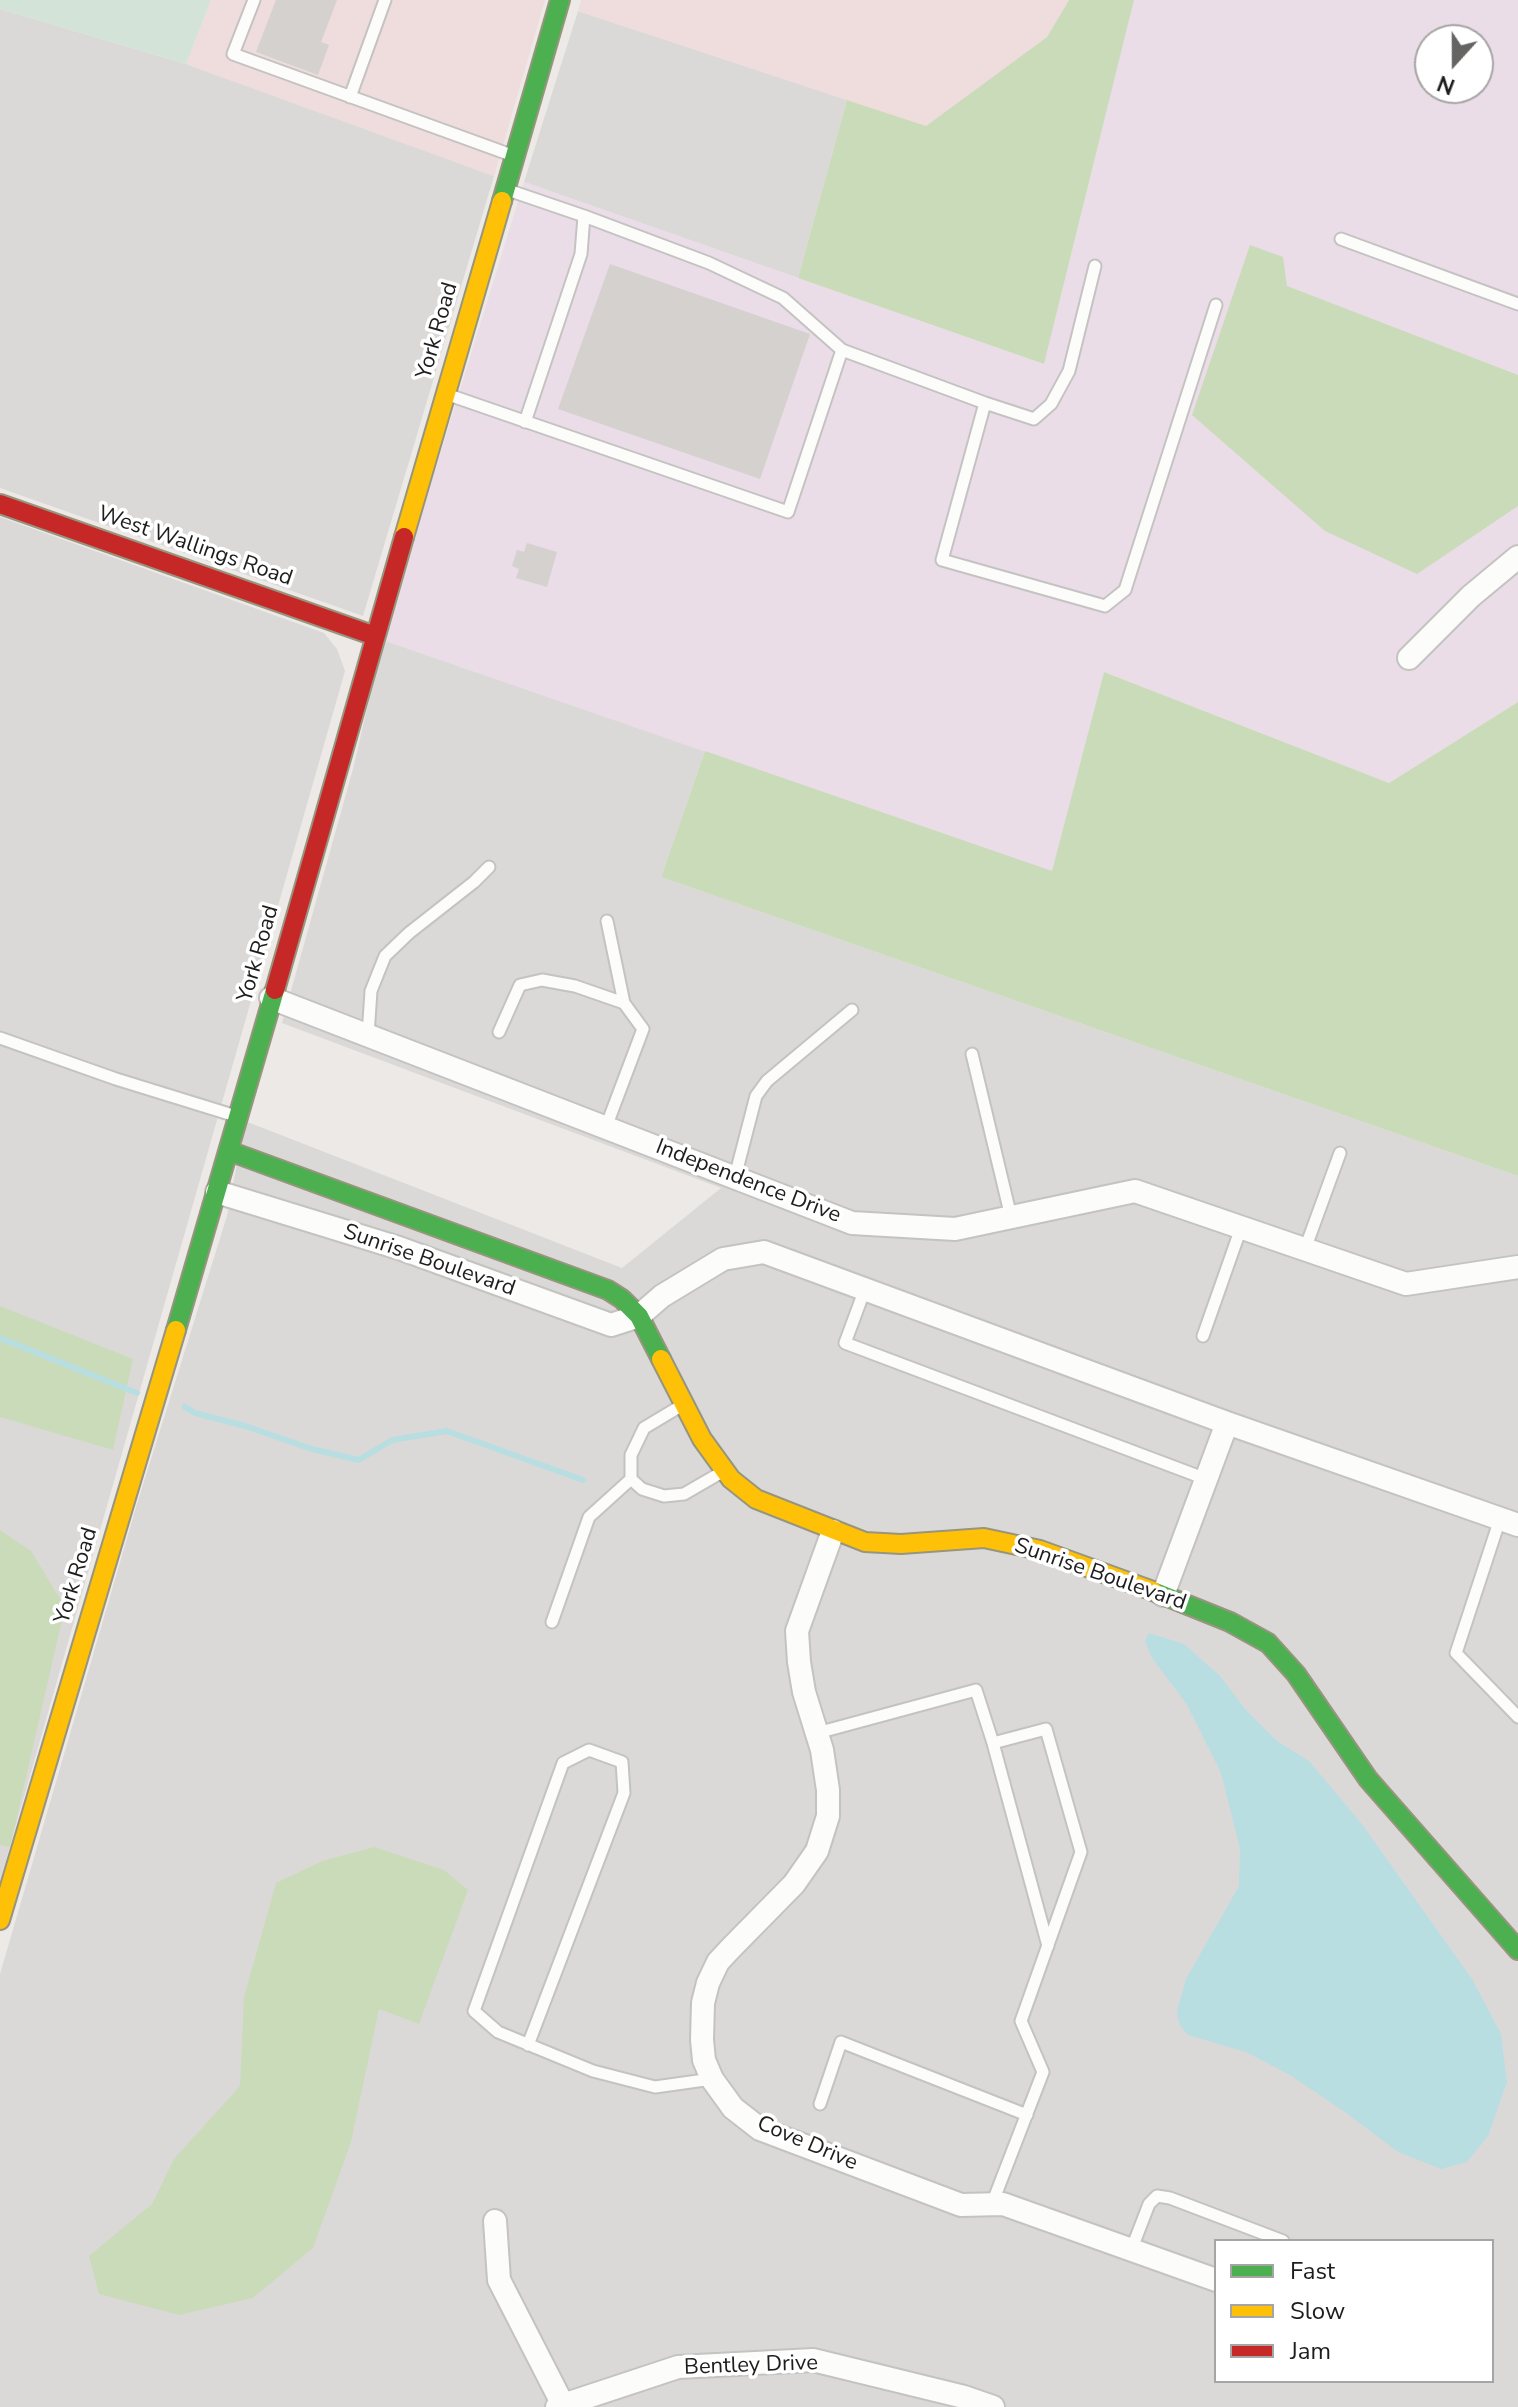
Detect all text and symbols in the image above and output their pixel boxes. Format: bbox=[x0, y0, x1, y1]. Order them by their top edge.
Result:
north arrow bbox=[1414, 24, 1494, 104]
text: N bbox=[1433, 68, 1459, 101]
street label: York Road bbox=[412, 280, 464, 382]
street label: West Wallings Road bbox=[94, 501, 296, 593]
street label: York Road bbox=[233, 903, 285, 1005]
street label: Independence Drive bbox=[652, 1135, 844, 1229]
street label: Sunrise Boulevard bbox=[340, 1219, 518, 1303]
street label: York Road bbox=[50, 1525, 104, 1627]
street label: Sunrise Boulevard bbox=[1011, 1533, 1189, 1617]
street label: Cove Drive bbox=[753, 2111, 861, 2177]
legend bbox=[1214, 2239, 1494, 2383]
text: Fast bbox=[1290, 2255, 1335, 2287]
text: Slow bbox=[1290, 2295, 1345, 2327]
text: Jam bbox=[1290, 2335, 1331, 2367]
street label: Bentley Drive bbox=[684, 2350, 818, 2382]

